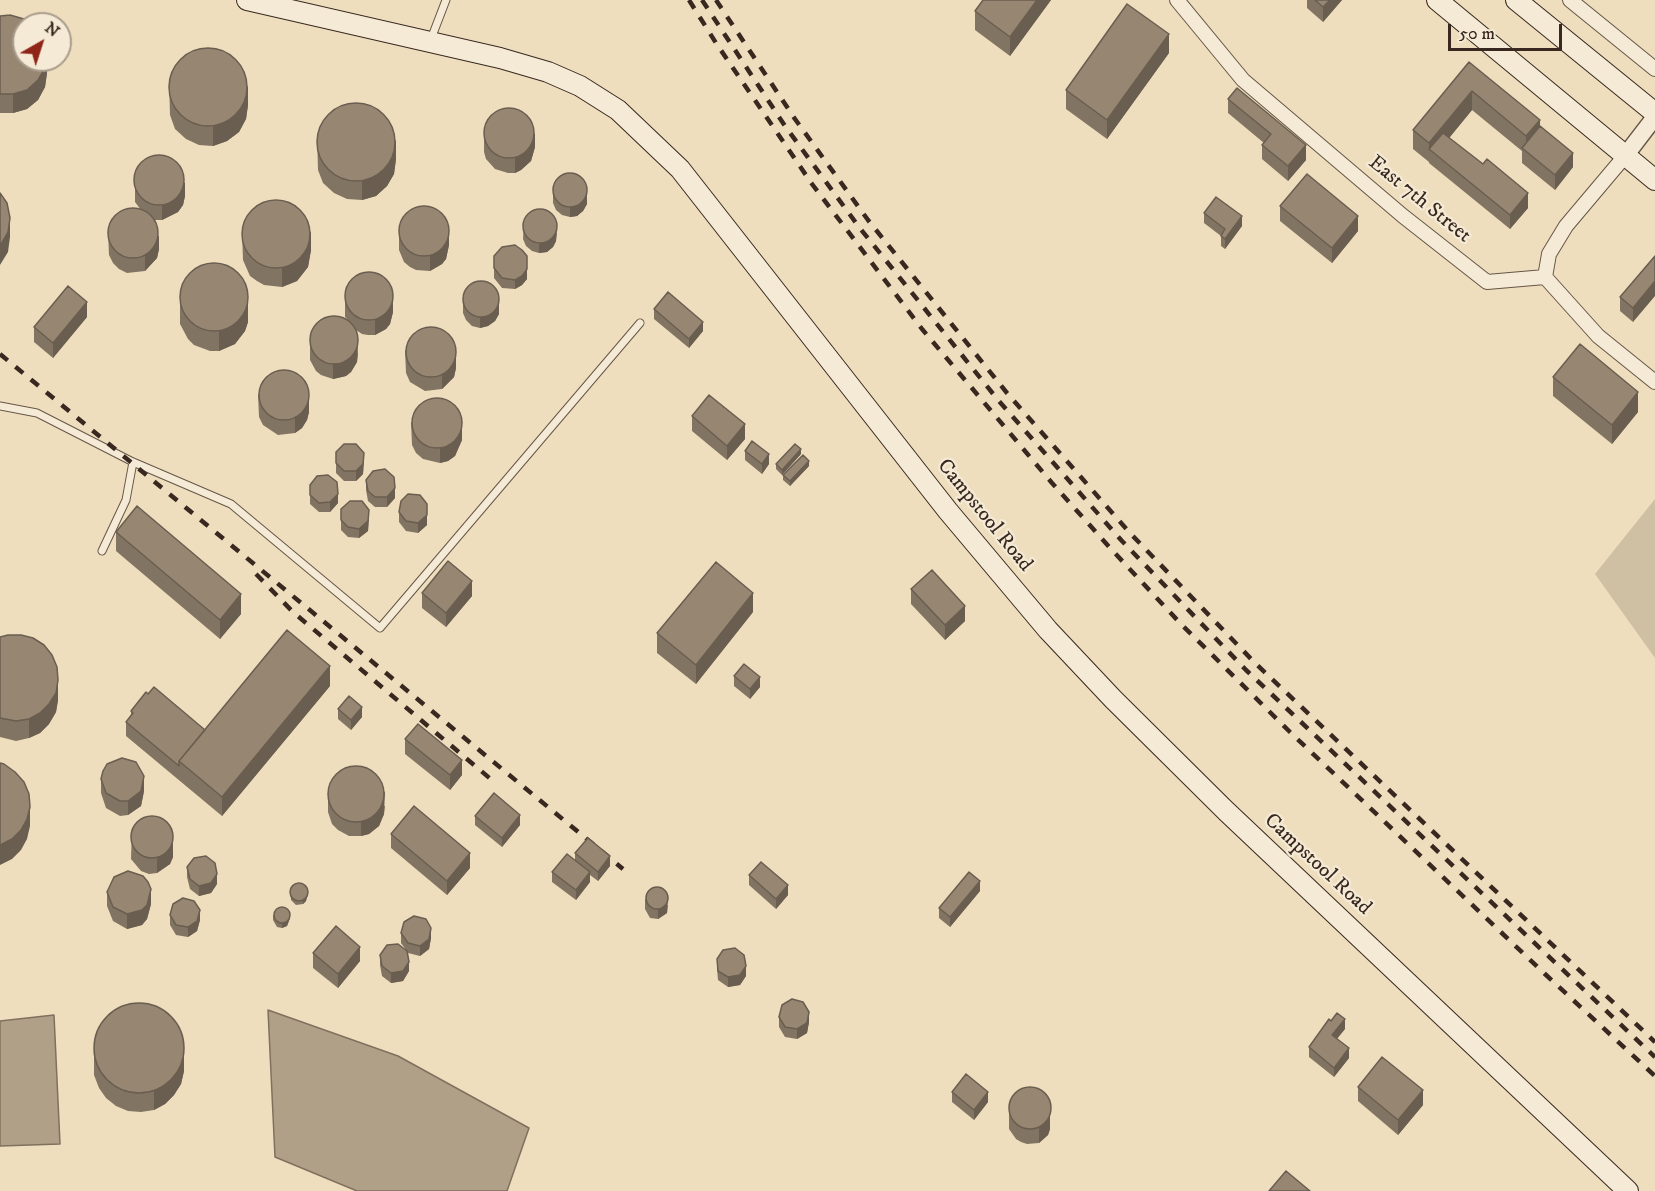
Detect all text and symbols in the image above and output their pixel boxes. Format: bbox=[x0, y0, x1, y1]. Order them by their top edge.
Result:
north arrow bbox=[12, 12, 72, 72]
scale bar bbox=[1451, 12, 1565, 50]
text: N bbox=[41, 18, 63, 41]
text: 50 m bbox=[1459, 23, 1495, 45]
street label: East 7th Street bbox=[1362, 151, 1476, 249]
street label: Campstool Road bbox=[931, 455, 1037, 577]
street label: Campstool Road bbox=[1258, 809, 1376, 921]

